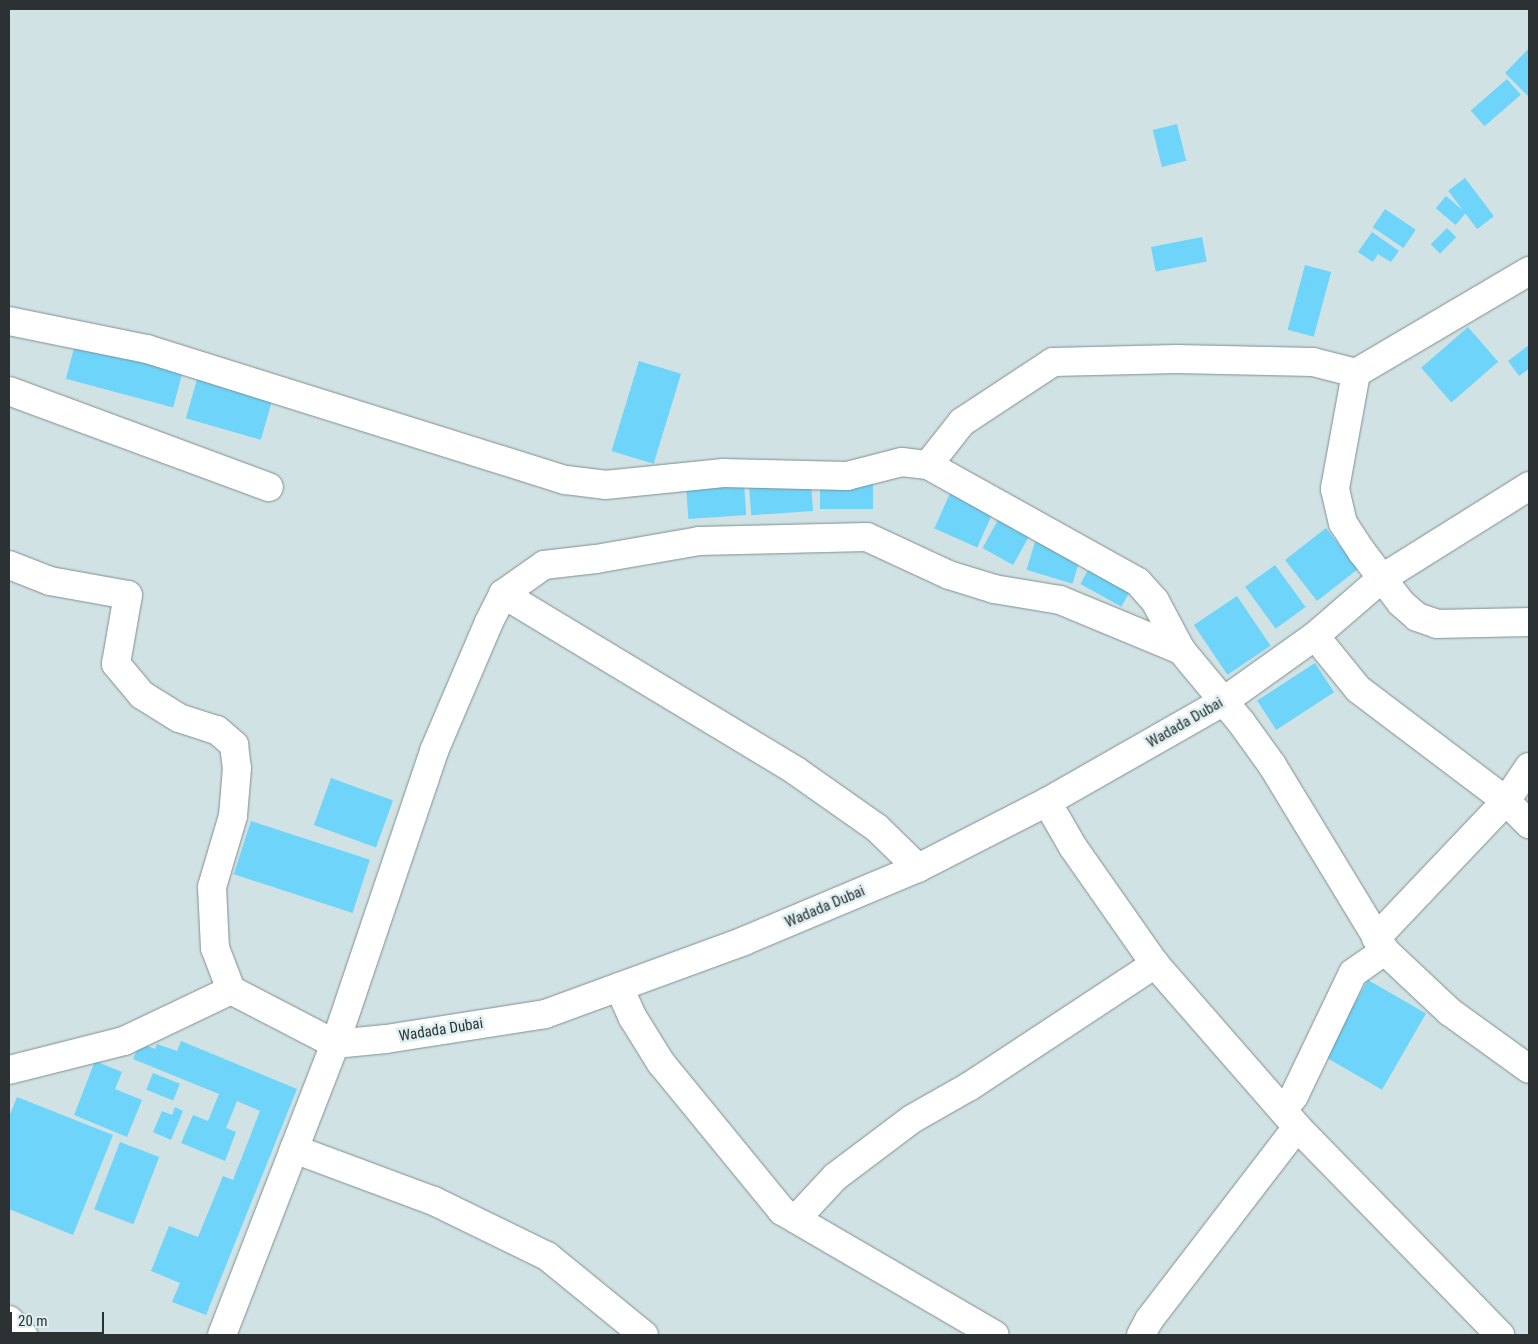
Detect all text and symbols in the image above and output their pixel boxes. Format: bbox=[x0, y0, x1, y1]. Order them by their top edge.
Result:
street label: Wadada Dubai bbox=[1144, 694, 1226, 752]
street label: Wadada Dubai bbox=[782, 882, 868, 932]
street label: Wadada Dubai bbox=[398, 1014, 484, 1046]
scale bar bbox=[12, 1302, 106, 1334]
text: 20 m bbox=[18, 1312, 48, 1330]

